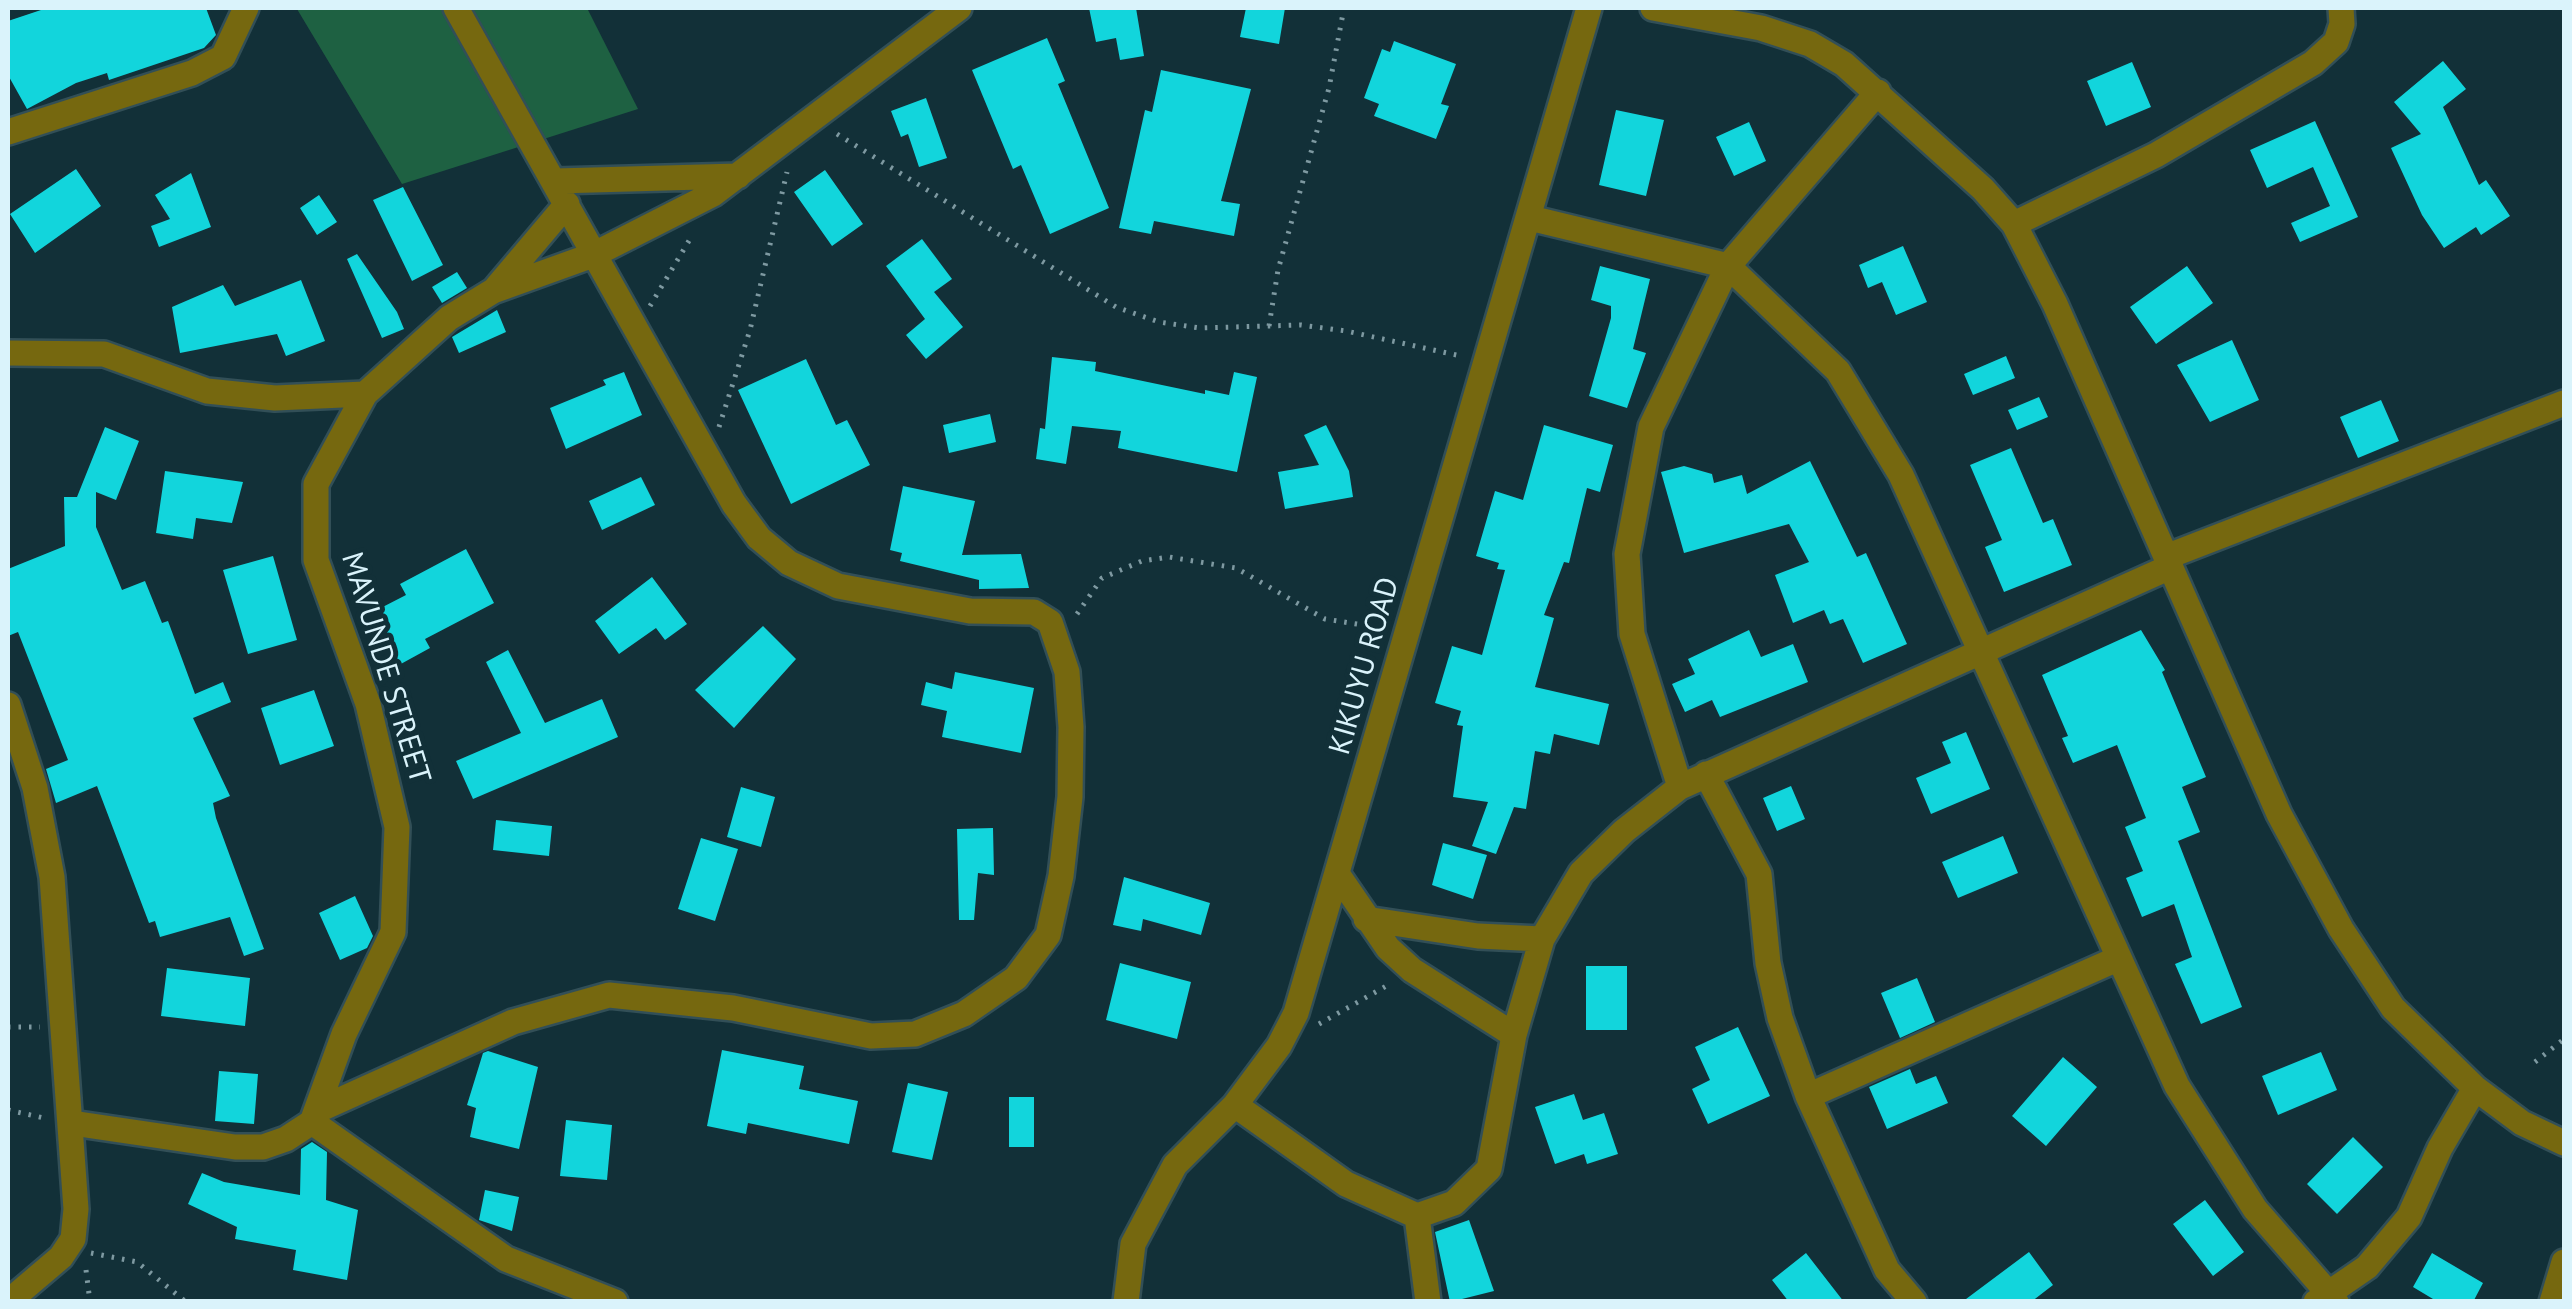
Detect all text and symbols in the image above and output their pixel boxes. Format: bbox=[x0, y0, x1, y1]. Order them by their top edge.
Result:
street label: MAVUNDE STREET bbox=[333, 548, 437, 788]
street label: KIKUYU ROAD bbox=[1323, 573, 1407, 759]

